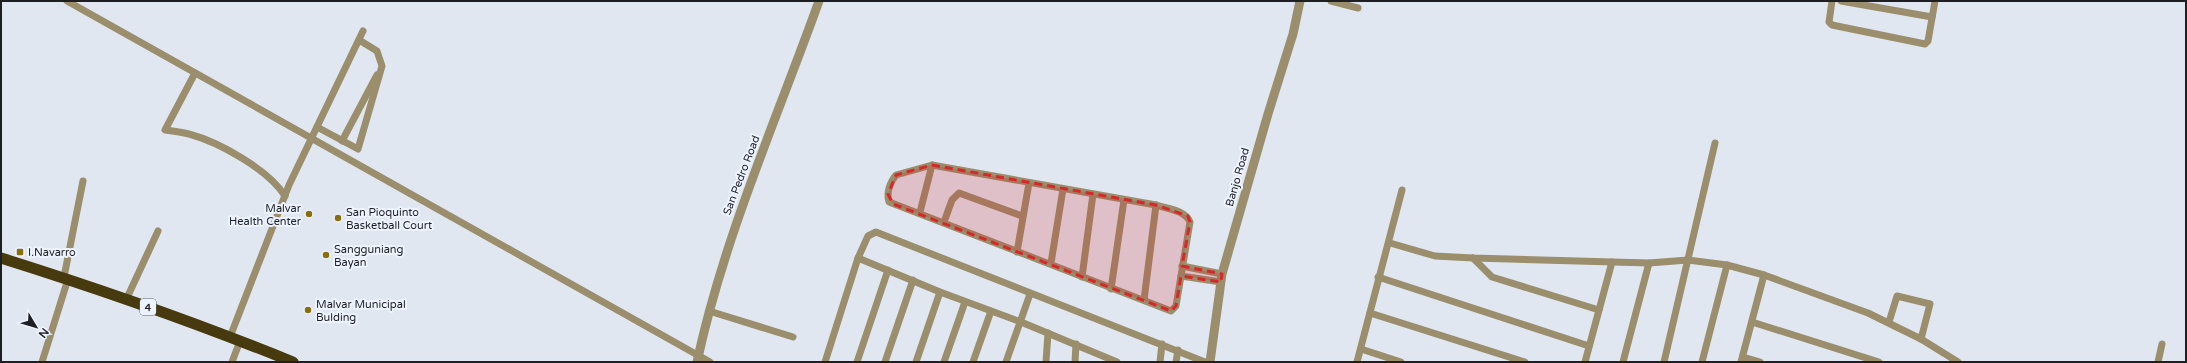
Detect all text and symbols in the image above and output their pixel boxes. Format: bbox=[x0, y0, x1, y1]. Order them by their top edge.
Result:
street label: San Pedro Road bbox=[720, 134, 763, 217]
street label: Banjo Road bbox=[1223, 146, 1252, 208]
place label: Malvar Health Center bbox=[229, 202, 302, 228]
place label: San Pioquinto Basketball Court bbox=[346, 206, 432, 232]
marker: Malvar Health Center bbox=[304, 209, 314, 219]
marker: San Pioquinto Basketball Court bbox=[333, 213, 343, 223]
place label: Sangguniang Bayan bbox=[334, 243, 404, 269]
place label: I.Navarro bbox=[28, 246, 76, 259]
marker: I.Navarro bbox=[15, 247, 25, 257]
marker: Sangguniang Bayan bbox=[321, 250, 331, 260]
place label: Malvar Municipal Bulding bbox=[316, 298, 406, 324]
road number: 4 bbox=[140, 299, 156, 315]
marker: Malvar Municipal Bulding bbox=[303, 305, 313, 315]
north arrow bbox=[16, 307, 56, 347]
text: N bbox=[36, 325, 51, 340]

